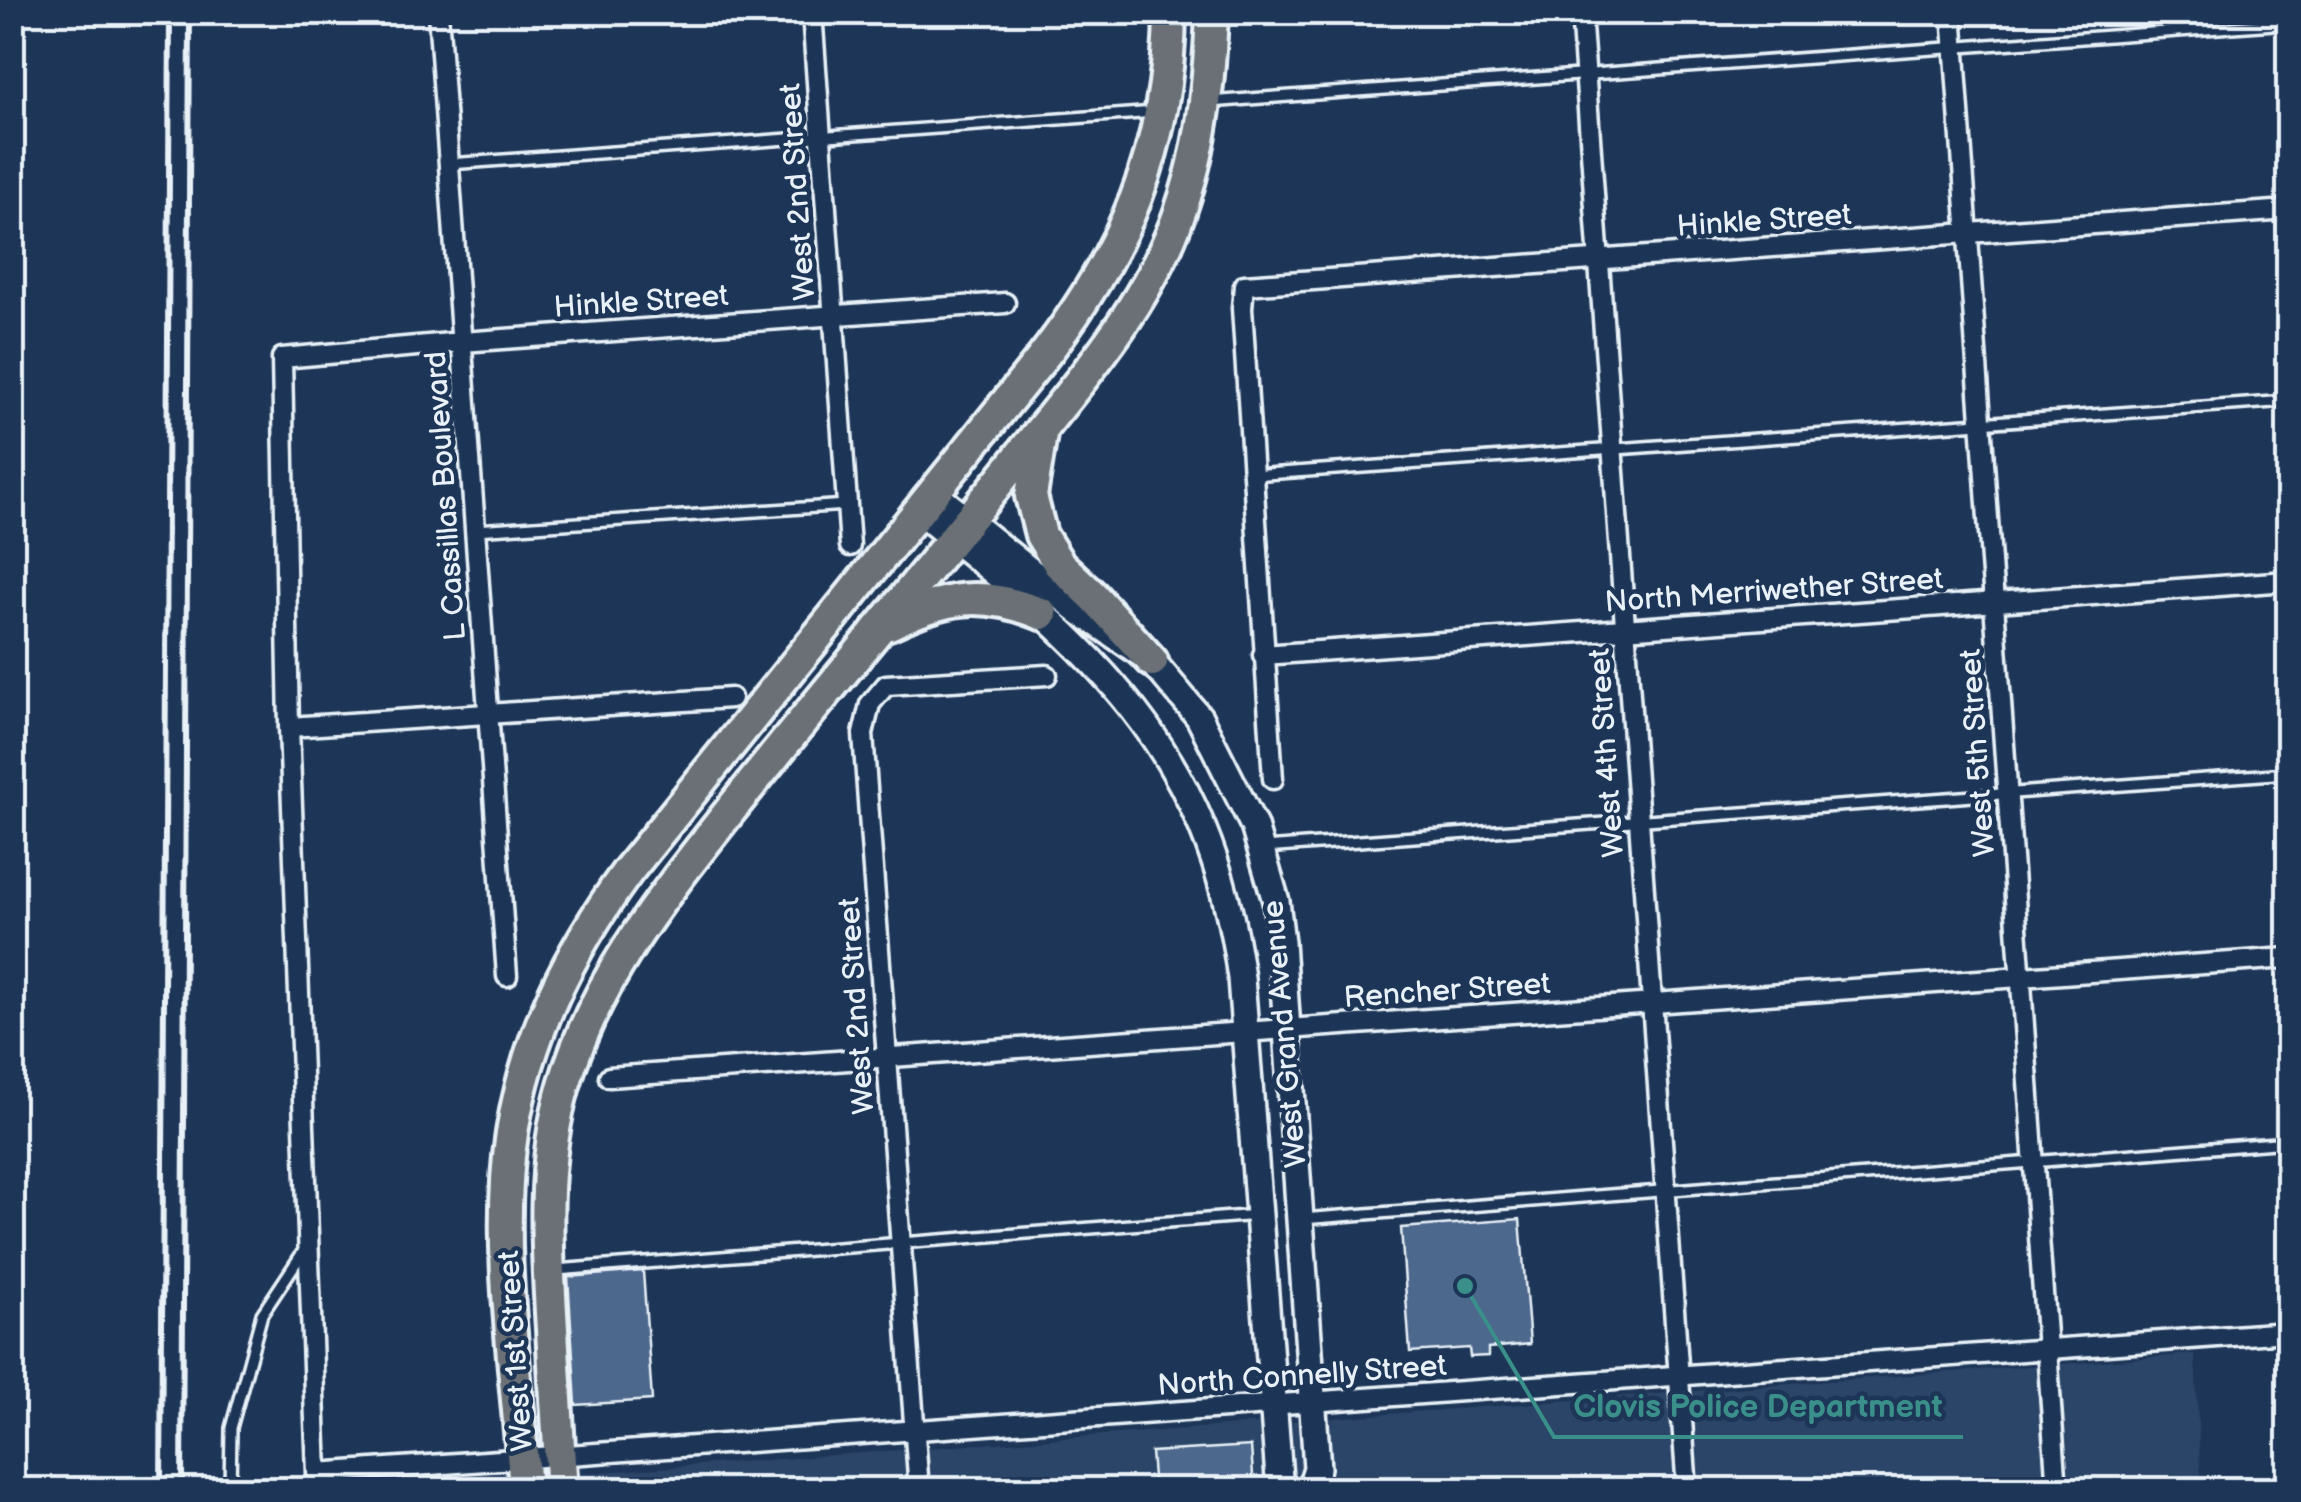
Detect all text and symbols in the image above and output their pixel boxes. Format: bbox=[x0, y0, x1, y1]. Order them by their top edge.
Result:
street label: West 2nd Street bbox=[772, 82, 824, 302]
street label: Hinkle Street bbox=[1676, 197, 1852, 245]
street label: Hinkle Street bbox=[553, 278, 729, 326]
street label: L Cassillas Boulevard bbox=[418, 350, 474, 642]
street label: North Merriwether Street bbox=[1604, 561, 1944, 621]
street label: West 4th Street bbox=[1582, 647, 1632, 859]
street label: West 5th Street bbox=[1953, 648, 2003, 858]
street label: West 2nd Street bbox=[831, 896, 883, 1116]
street label: West Grand Avenue bbox=[1255, 899, 1315, 1169]
street label: Rencher Street bbox=[1343, 966, 1552, 1016]
street label: West 1st Street bbox=[491, 1249, 541, 1453]
street label: North Connelly Street bbox=[1156, 1348, 1448, 1404]
callout: Clovis Police Department bbox=[1554, 1375, 1963, 1437]
text: Clovis Police Department bbox=[1574, 1388, 1943, 1427]

